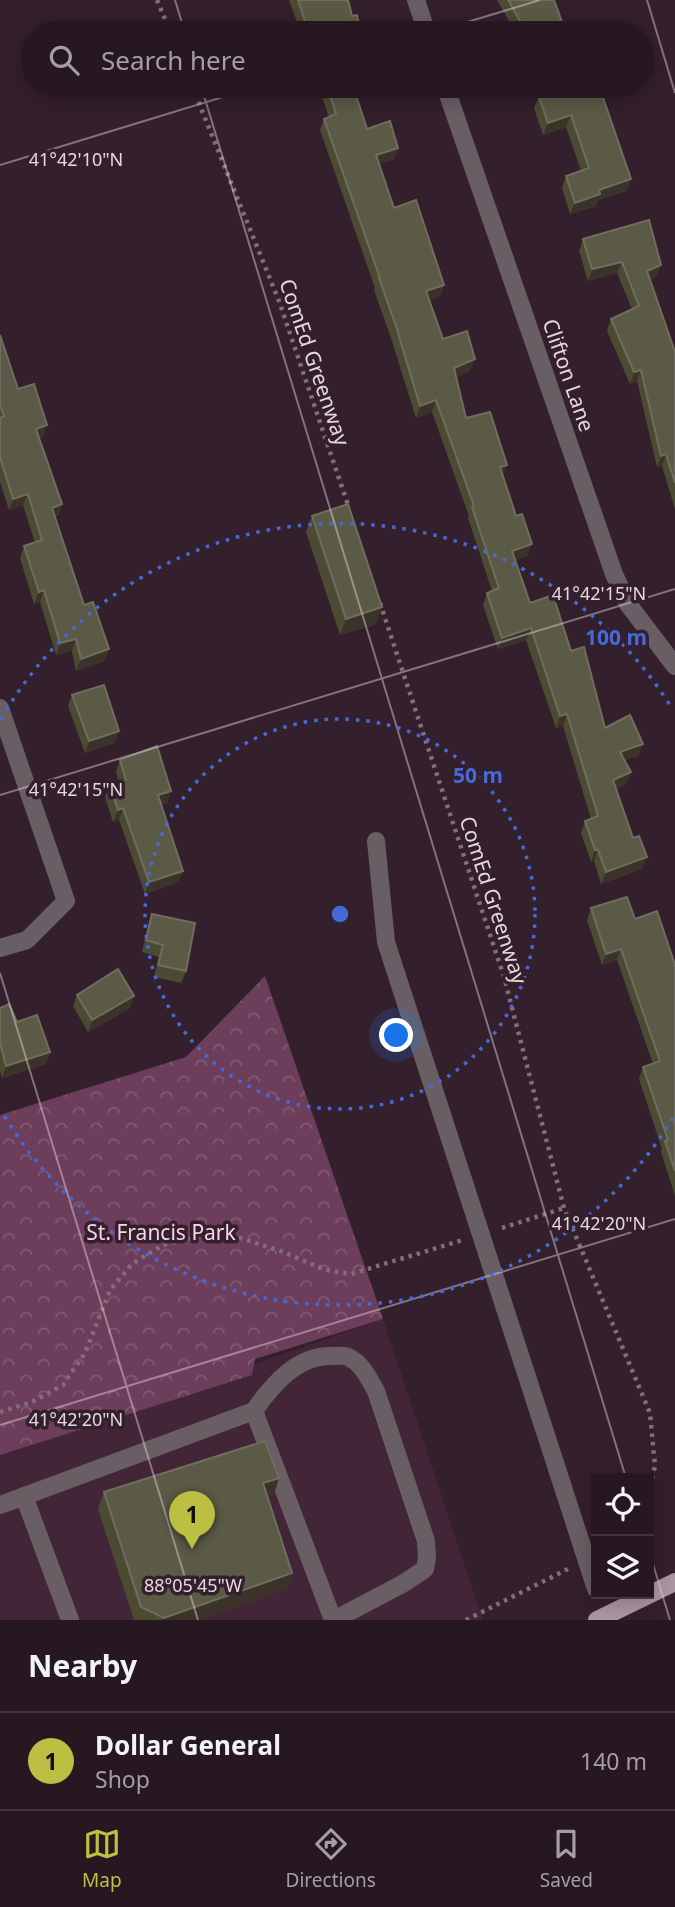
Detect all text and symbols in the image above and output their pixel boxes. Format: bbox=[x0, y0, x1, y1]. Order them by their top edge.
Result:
search box bbox=[21, 21, 654, 98]
icon: search bbox=[45, 41, 83, 79]
text: Search here bbox=[101, 42, 246, 78]
text: 41°42'10"N bbox=[29, 147, 123, 171]
street label: ComEd Greenway bbox=[273, 275, 357, 449]
street label: Clifton Lane bbox=[537, 315, 601, 435]
text: 41°42'15"N bbox=[552, 581, 646, 605]
text: 100 m bbox=[585, 623, 647, 651]
text: 50 m bbox=[453, 761, 503, 789]
text: 41°42'15"N bbox=[29, 777, 123, 801]
street label: ComEd Greenway bbox=[454, 813, 534, 988]
centre of rings bbox=[328, 902, 352, 926]
your location bbox=[379, 1018, 413, 1052]
text: 41°42'20"N bbox=[552, 1211, 646, 1235]
park label: St. Francis Park bbox=[86, 1218, 237, 1246]
text: 41°42'20"N bbox=[29, 1407, 123, 1431]
map controls bbox=[591, 1473, 654, 1599]
button: locate bbox=[591, 1473, 654, 1536]
pin: 1 bbox=[169, 1491, 215, 1549]
button: layers bbox=[591, 1536, 654, 1599]
text: 88°05'45"W bbox=[144, 1573, 242, 1597]
text: Nearby bbox=[28, 1645, 137, 1686]
text: Dollar General bbox=[95, 1727, 281, 1763]
text: 1 bbox=[44, 1745, 58, 1777]
text: 140 m bbox=[580, 1745, 647, 1777]
text: Shop bbox=[95, 1763, 150, 1795]
tab: Map bbox=[82, 1825, 122, 1893]
tab: Directions bbox=[286, 1825, 376, 1893]
tab: Saved bbox=[540, 1825, 593, 1893]

